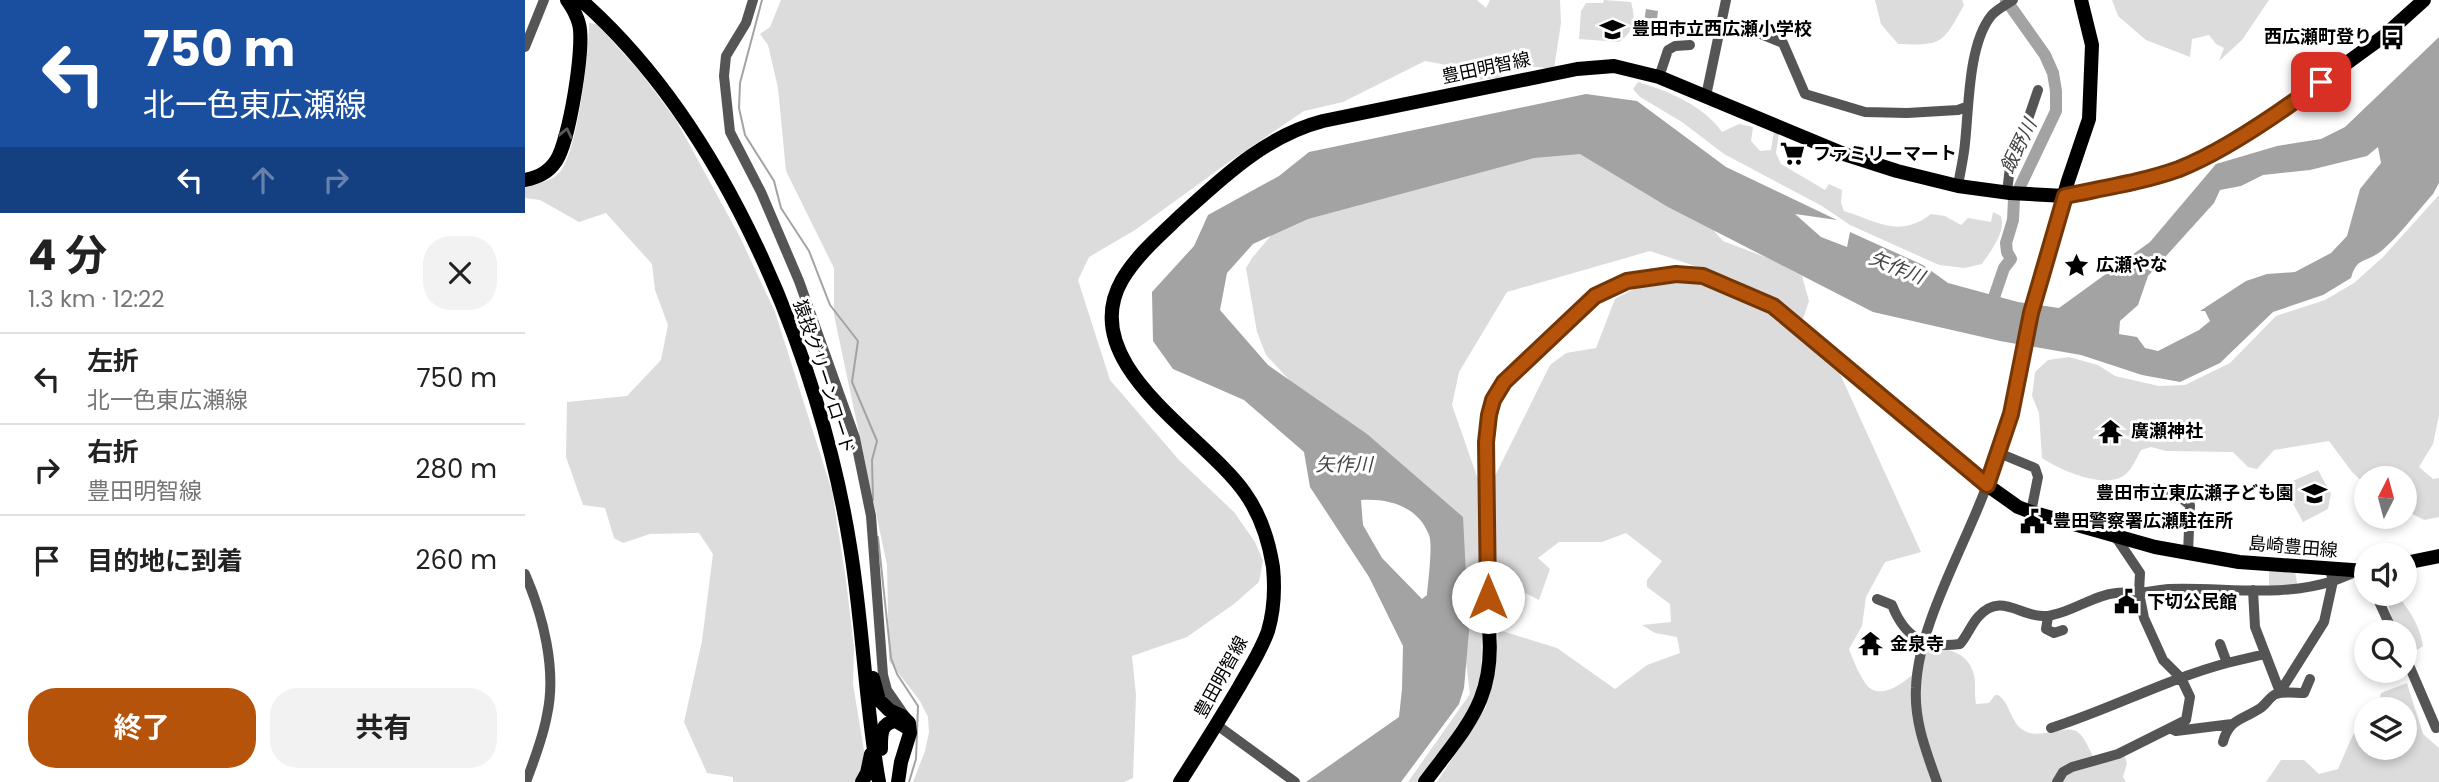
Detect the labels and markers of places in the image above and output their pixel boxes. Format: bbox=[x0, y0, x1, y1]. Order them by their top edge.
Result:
school or university icon: 豊田市立西広瀬小学校 bbox=[1598, 15, 1626, 43]
place label: 豊田市立西広瀬小学校 bbox=[1632, 16, 1812, 41]
bus stop icon: 西広瀬町登り bbox=[2378, 23, 2406, 51]
place label: 西広瀬町登り bbox=[2264, 24, 2372, 49]
pin bbox=[2291, 52, 2351, 112]
supermarket icon: ファミリーマート bbox=[1779, 140, 1807, 168]
place label: ファミリーマート bbox=[1813, 141, 1957, 166]
place icon: 広瀬やな bbox=[2062, 251, 2090, 279]
place label: 広瀬やな bbox=[2096, 252, 2168, 277]
temple icon: 廣瀬神社 bbox=[2097, 417, 2125, 445]
place label: 廣瀬神社 bbox=[2131, 418, 2203, 443]
school or university icon: 豊田市立東広瀬子ども園 bbox=[2300, 479, 2328, 507]
place label: 豊田市立東広瀬子ども園 bbox=[2096, 480, 2294, 505]
public building icon: 豊田警察署広瀬駐在所 bbox=[2019, 507, 2047, 535]
place label: 豊田警察署広瀬駐在所 bbox=[2053, 508, 2233, 533]
public building icon: 下切公民館 bbox=[2113, 588, 2141, 616]
place label: 下切公民館 bbox=[2147, 589, 2237, 614]
temple icon: 金泉寺 bbox=[1856, 630, 1884, 658]
place label: 金泉寺 bbox=[1890, 631, 1944, 656]

